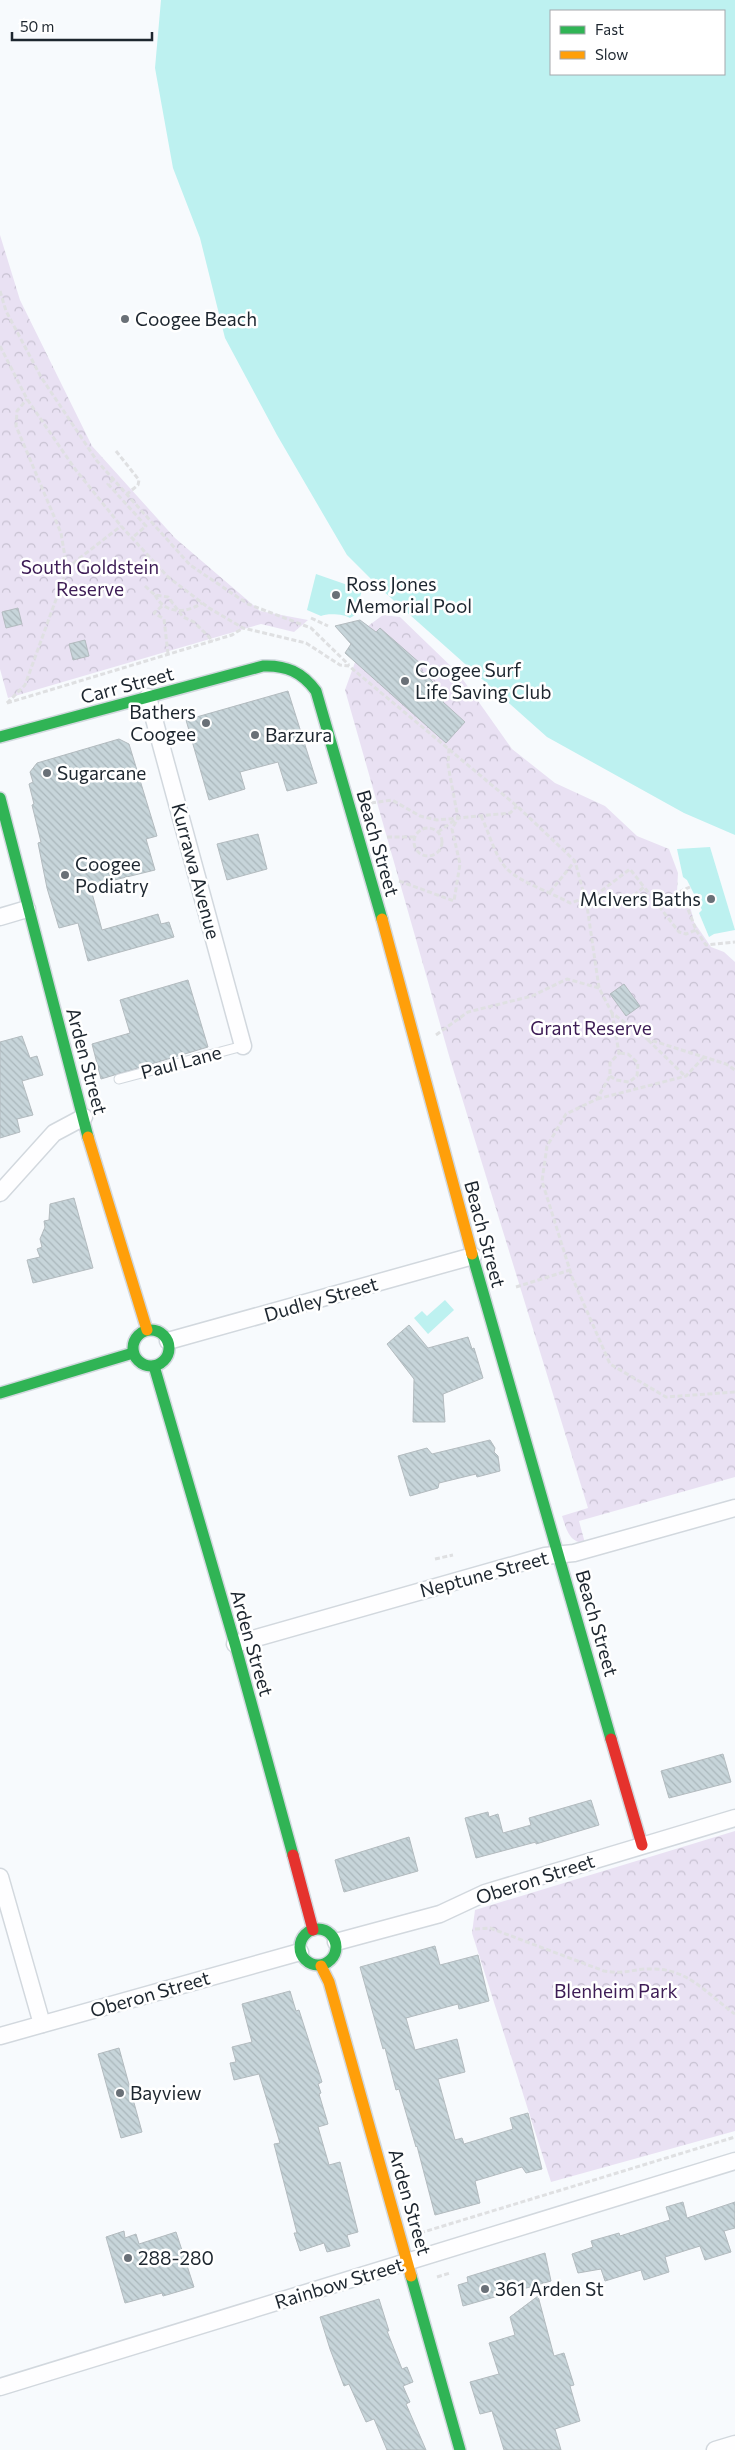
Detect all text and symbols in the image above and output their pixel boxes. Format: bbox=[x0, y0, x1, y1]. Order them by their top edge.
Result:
scale bar bbox=[12, 10, 152, 42]
legend bbox=[550, 10, 725, 75]
text: 50 m bbox=[20, 17, 54, 35]
text: Fast bbox=[595, 20, 624, 38]
text: Slow bbox=[595, 45, 628, 63]
place label: Coogee Beach bbox=[135, 307, 257, 330]
marker: Coogee Beach bbox=[119, 313, 131, 325]
park label: South Goldstein Reserve bbox=[21, 555, 159, 600]
place label: Ross Jones Memorial Pool bbox=[346, 572, 472, 617]
marker: Ross Jones Memorial Pool bbox=[330, 589, 342, 601]
place label: Coogee Surf Life Saving Club bbox=[415, 658, 551, 703]
street label: Carr Street bbox=[78, 661, 176, 708]
marker: Coogee Surf Life Saving Club bbox=[399, 675, 411, 687]
place label: Bathers Coogee bbox=[129, 700, 196, 745]
marker: Bathers Coogee bbox=[200, 717, 212, 729]
place label: Barzura bbox=[265, 723, 332, 746]
marker: Barzura bbox=[249, 729, 261, 741]
place label: Sugarcane bbox=[57, 761, 146, 784]
marker: Sugarcane bbox=[41, 767, 53, 779]
street label: Beach Street bbox=[352, 787, 405, 899]
street label: Kurrawa Avenue bbox=[167, 800, 226, 941]
place label: Coogee Podiatry bbox=[75, 852, 149, 897]
marker: Coogee Podiatry bbox=[59, 869, 71, 881]
place label: McIvers Baths bbox=[580, 887, 701, 910]
marker: McIvers Baths bbox=[705, 893, 717, 905]
street label: Arden Street bbox=[62, 1005, 113, 1117]
park label: Grant Reserve bbox=[530, 1016, 652, 1039]
street label: Paul Lane bbox=[138, 1040, 224, 1083]
street label: Beach Street bbox=[460, 1178, 511, 1290]
street label: Dudley Street bbox=[261, 1271, 381, 1326]
street label: Neptune Street bbox=[417, 1545, 551, 1602]
street label: Beach Street bbox=[571, 1567, 624, 1679]
street label: Arden Street bbox=[226, 1587, 279, 1699]
street label: Oberon Street bbox=[472, 1848, 597, 1909]
street label: Oberon Street bbox=[87, 1965, 213, 2022]
park label: Blenheim Park bbox=[554, 1979, 678, 2002]
place label: Bayview bbox=[130, 2081, 201, 2104]
marker: Bayview bbox=[114, 2087, 126, 2099]
street label: Arden Street bbox=[384, 2146, 437, 2258]
place label: 288-280 bbox=[138, 2246, 214, 2269]
marker: 288-280 bbox=[122, 2252, 134, 2264]
street label: Rainbow Street bbox=[272, 2252, 406, 2313]
place label: 361 Arden St bbox=[495, 2277, 604, 2300]
marker: 361 Arden St bbox=[479, 2283, 491, 2295]

